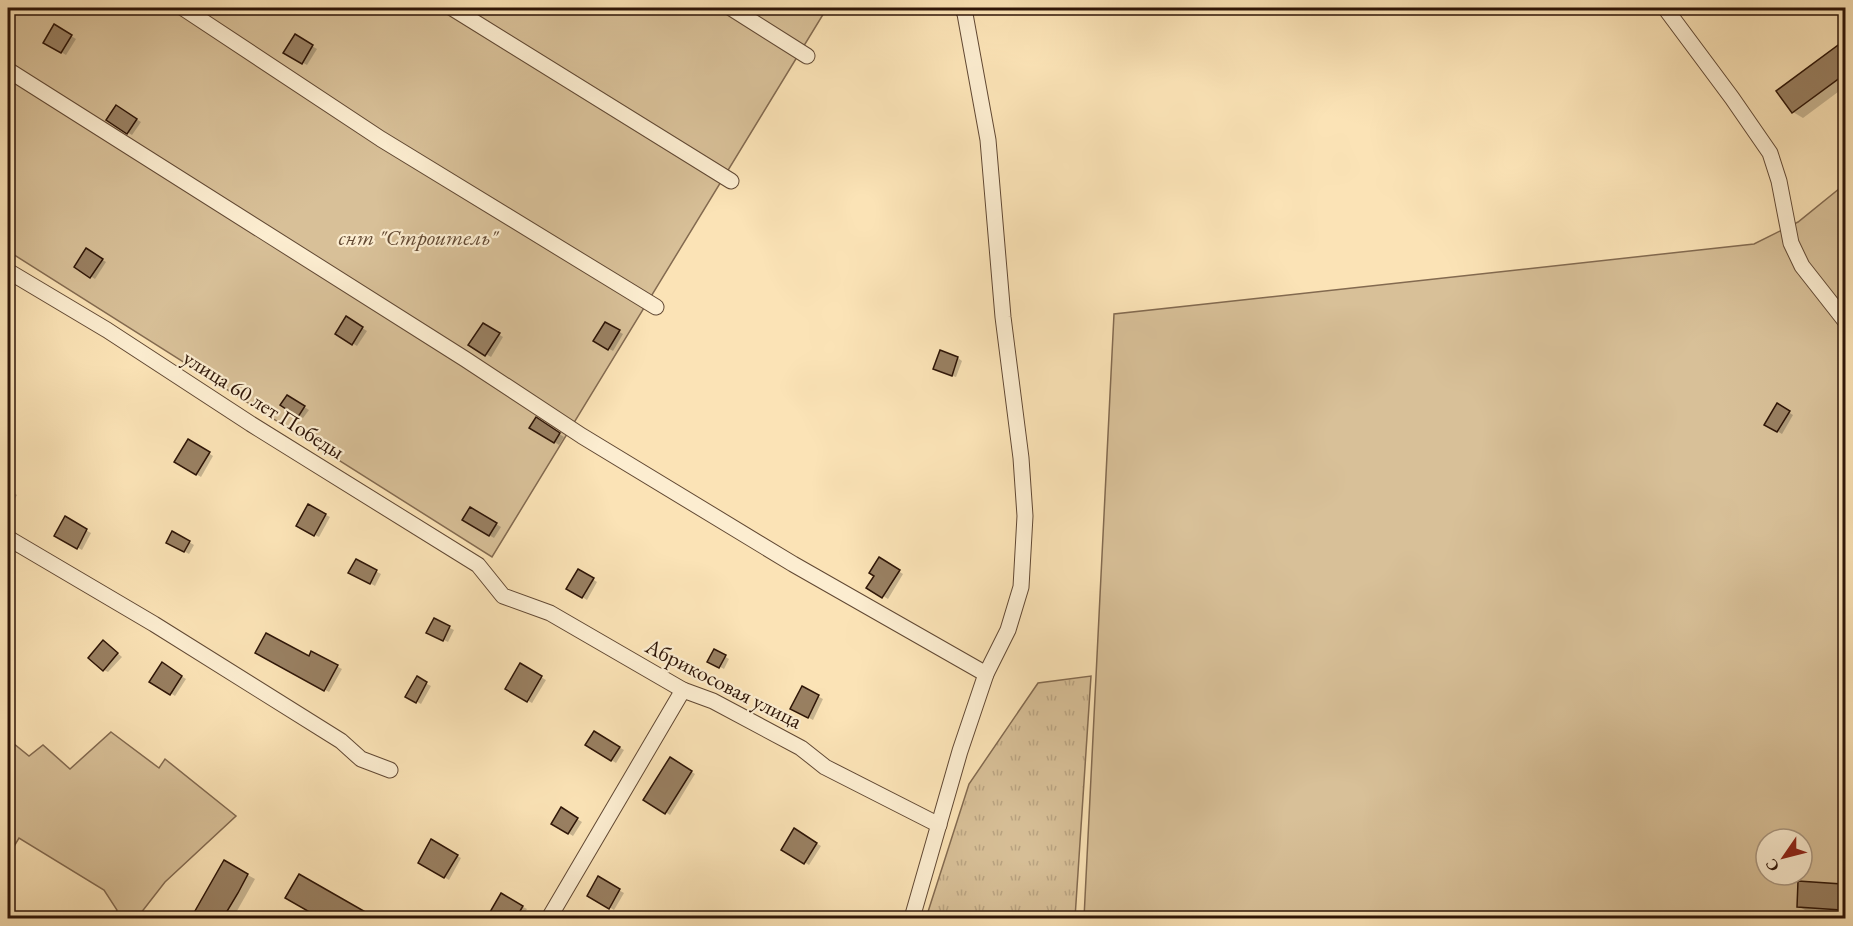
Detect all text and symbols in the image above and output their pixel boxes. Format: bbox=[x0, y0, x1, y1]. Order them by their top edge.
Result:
park label: снт "Строитель" bbox=[338, 223, 500, 252]
street label: улица 60 лет Победы bbox=[177, 343, 350, 466]
street label: Абрикосовая улица bbox=[640, 631, 807, 736]
north arrow bbox=[1754, 827, 1814, 887]
text: С bbox=[1760, 855, 1784, 876]

